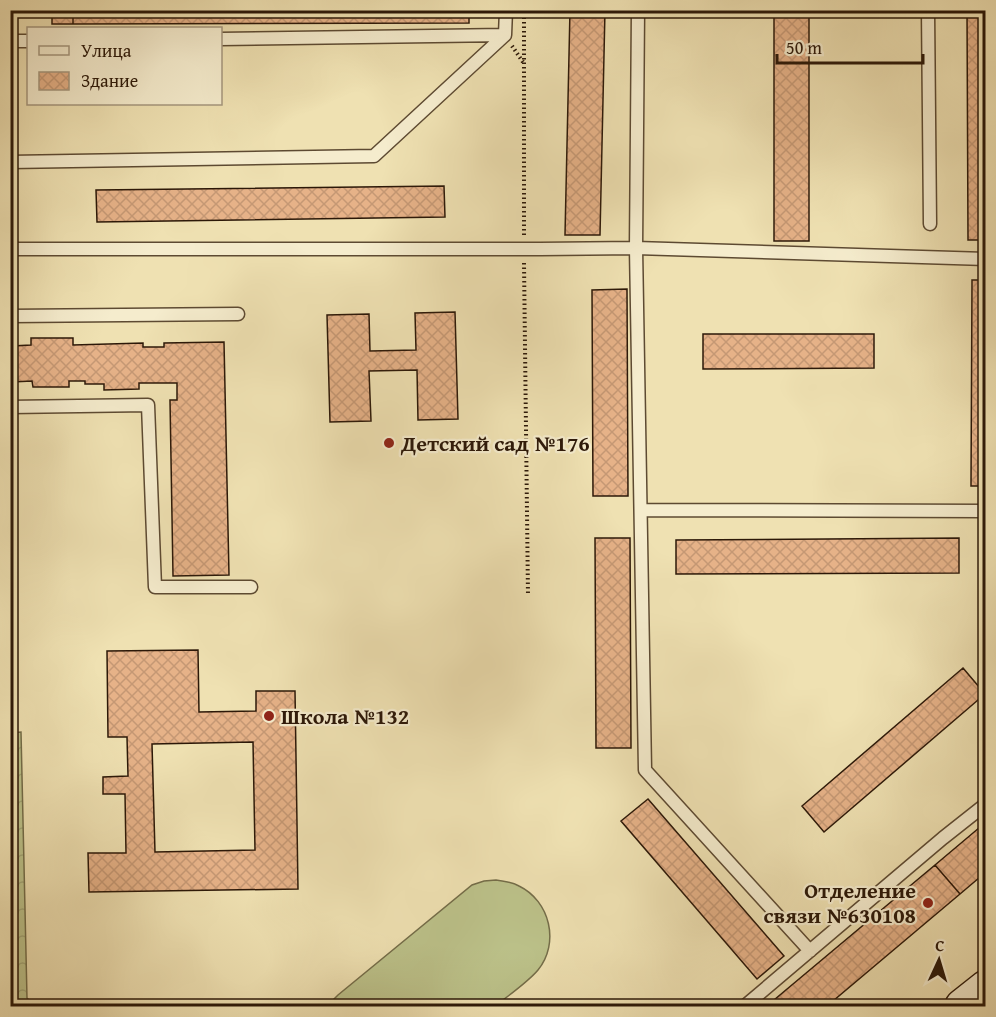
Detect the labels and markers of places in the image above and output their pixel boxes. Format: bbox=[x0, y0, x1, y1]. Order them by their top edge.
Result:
place label: Детский сад №176 bbox=[400, 427, 590, 459]
marker: Детский сад №176 bbox=[382, 436, 396, 450]
place label: Школа №132 bbox=[281, 700, 409, 732]
marker: Школа №132 bbox=[262, 709, 276, 723]
place label: Отделение связи №630108 bbox=[763, 874, 916, 931]
marker: Отделение связи №630108 bbox=[921, 896, 935, 910]

